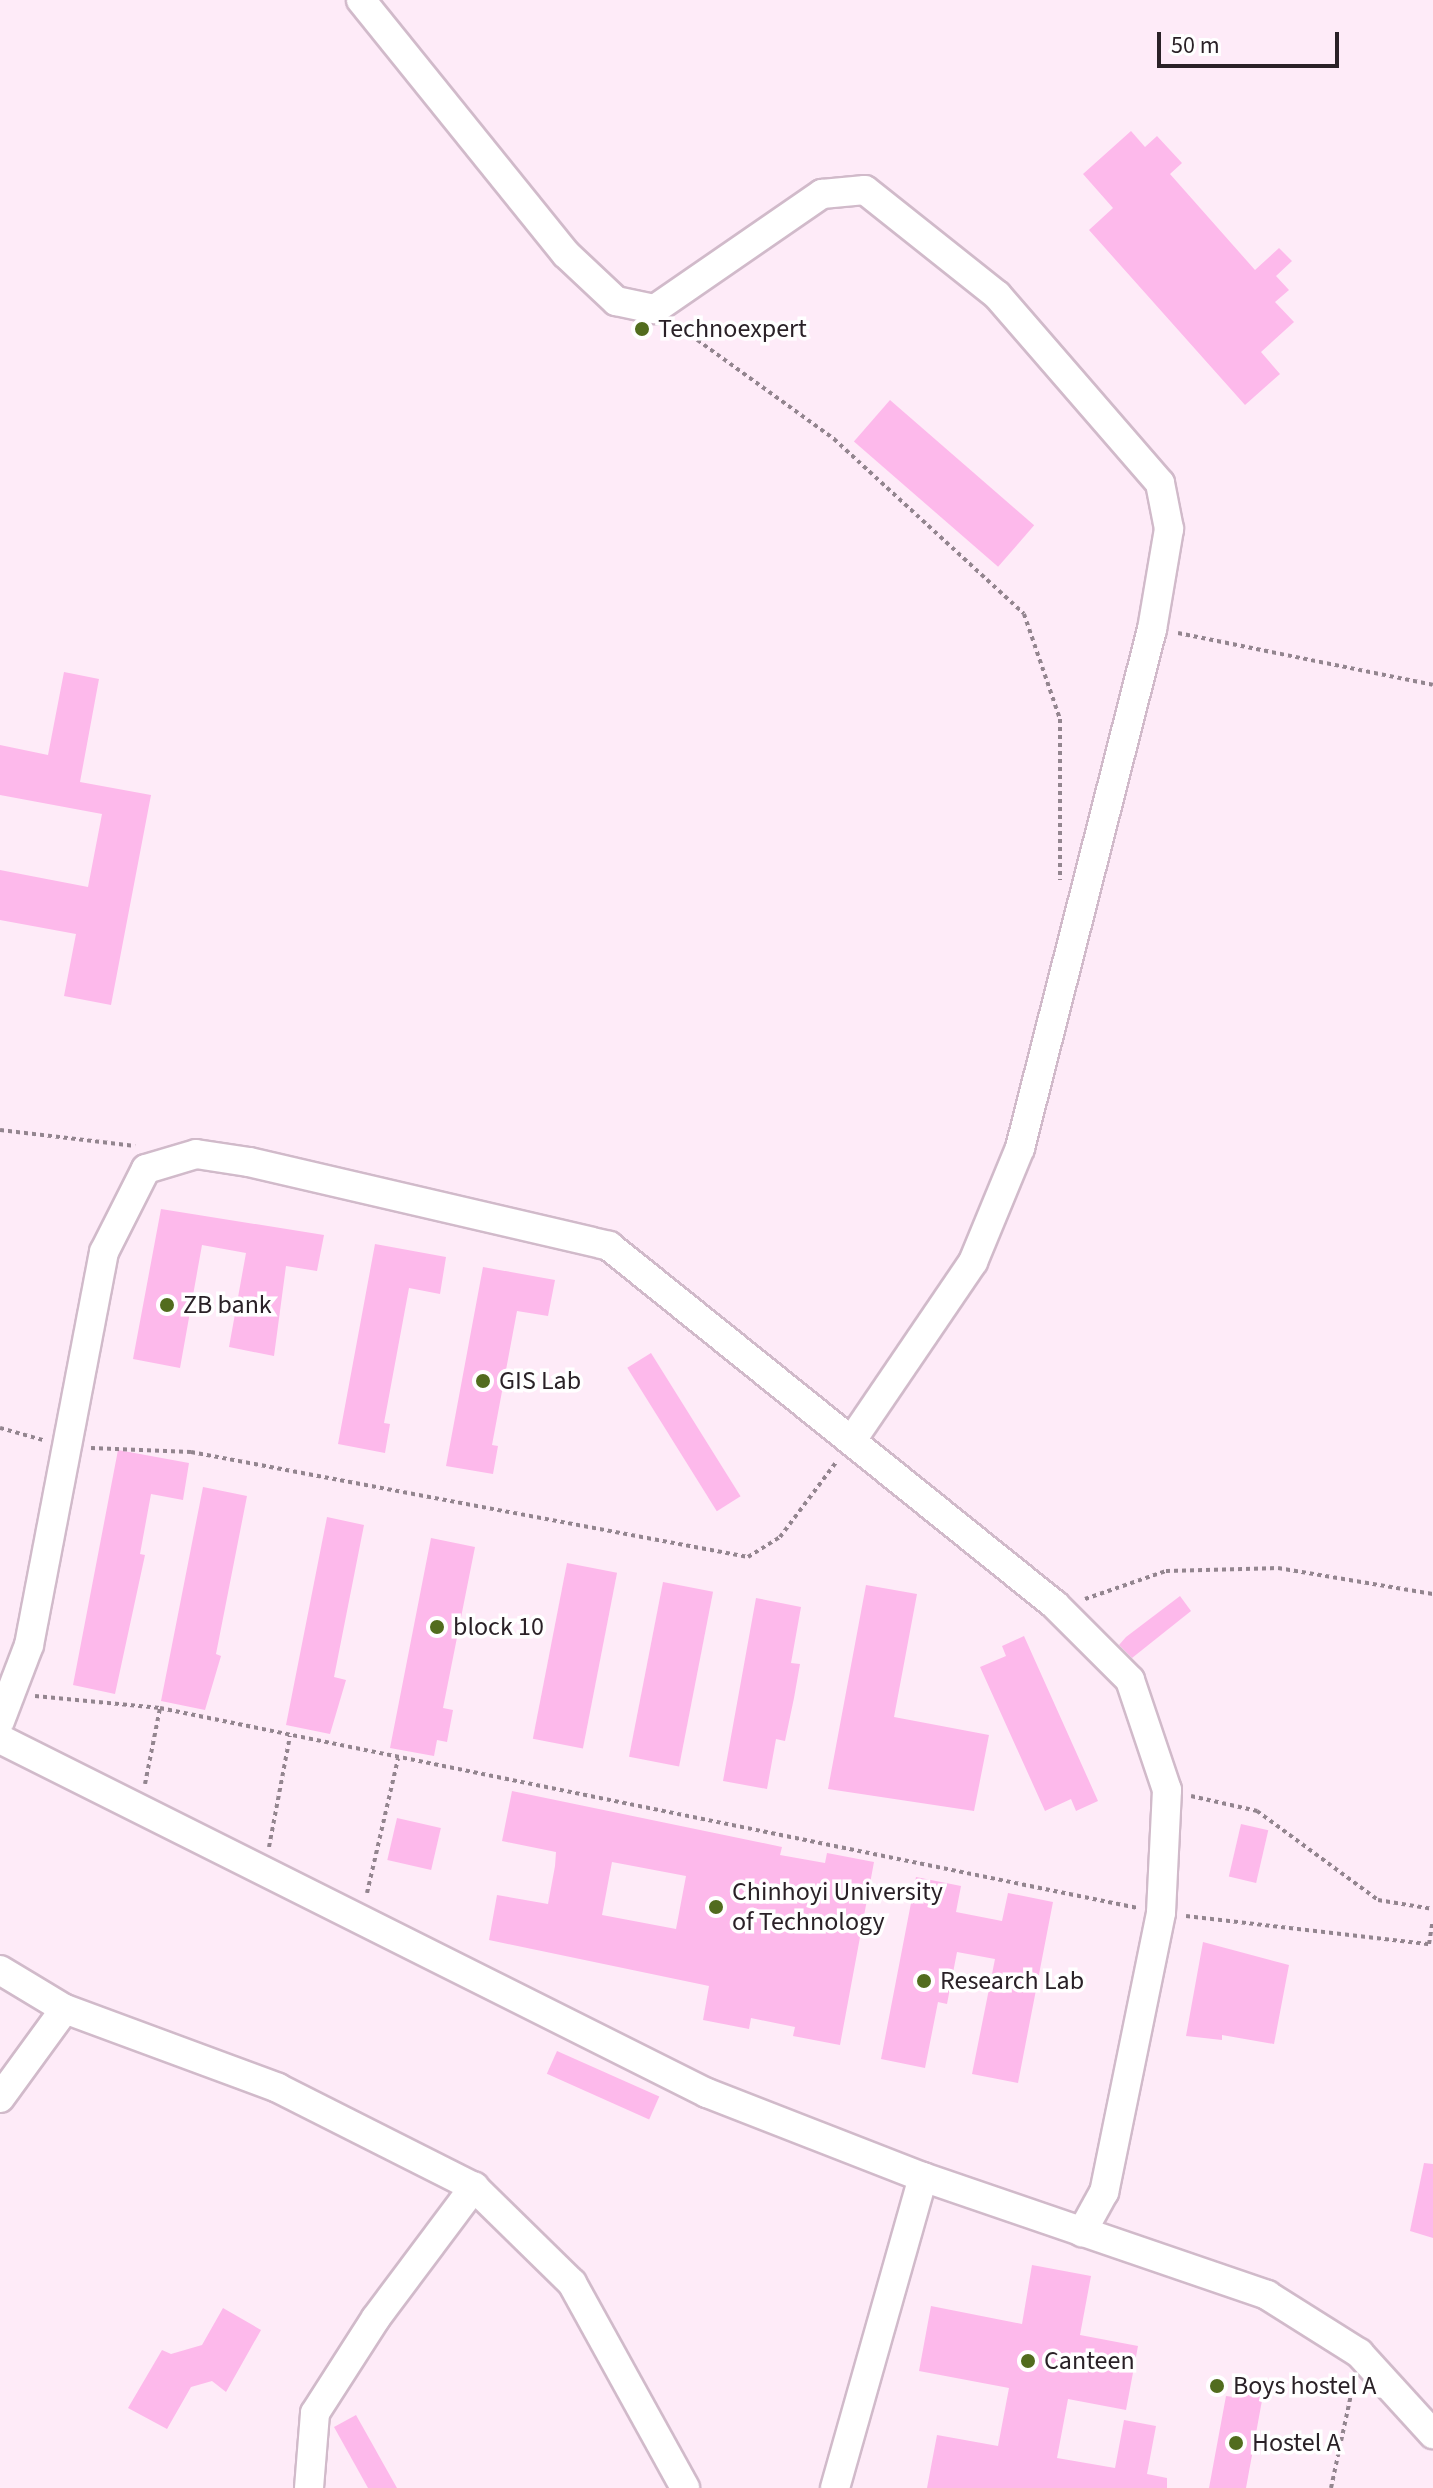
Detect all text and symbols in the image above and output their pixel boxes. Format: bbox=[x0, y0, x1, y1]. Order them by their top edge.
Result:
scale bar bbox=[1161, 16, 1343, 66]
text: 50 m bbox=[1171, 28, 1220, 63]
place label: Technoexpert bbox=[658, 313, 807, 345]
marker: Technoexpert bbox=[633, 320, 651, 338]
place label: ZB bank bbox=[183, 1289, 272, 1321]
marker: ZB bank bbox=[158, 1296, 176, 1314]
place label: GIS Lab bbox=[499, 1365, 581, 1397]
marker: GIS Lab bbox=[474, 1372, 492, 1390]
place label: block 10 bbox=[453, 1611, 544, 1643]
marker: block 10 bbox=[428, 1618, 446, 1636]
place label: Chinhoyi University of Technology bbox=[732, 1876, 943, 1938]
marker: Chinhoyi University of Technology bbox=[707, 1898, 725, 1916]
place label: Research Lab bbox=[940, 1965, 1084, 1997]
marker: Research Lab bbox=[915, 1972, 933, 1990]
place label: Canteen bbox=[1044, 2345, 1135, 2377]
marker: Canteen bbox=[1019, 2352, 1037, 2370]
place label: Boys hostel A bbox=[1233, 2370, 1376, 2402]
marker: Boys hostel A bbox=[1208, 2377, 1226, 2395]
place label: Hostel A bbox=[1252, 2427, 1341, 2459]
marker: Hostel A bbox=[1227, 2434, 1245, 2452]

